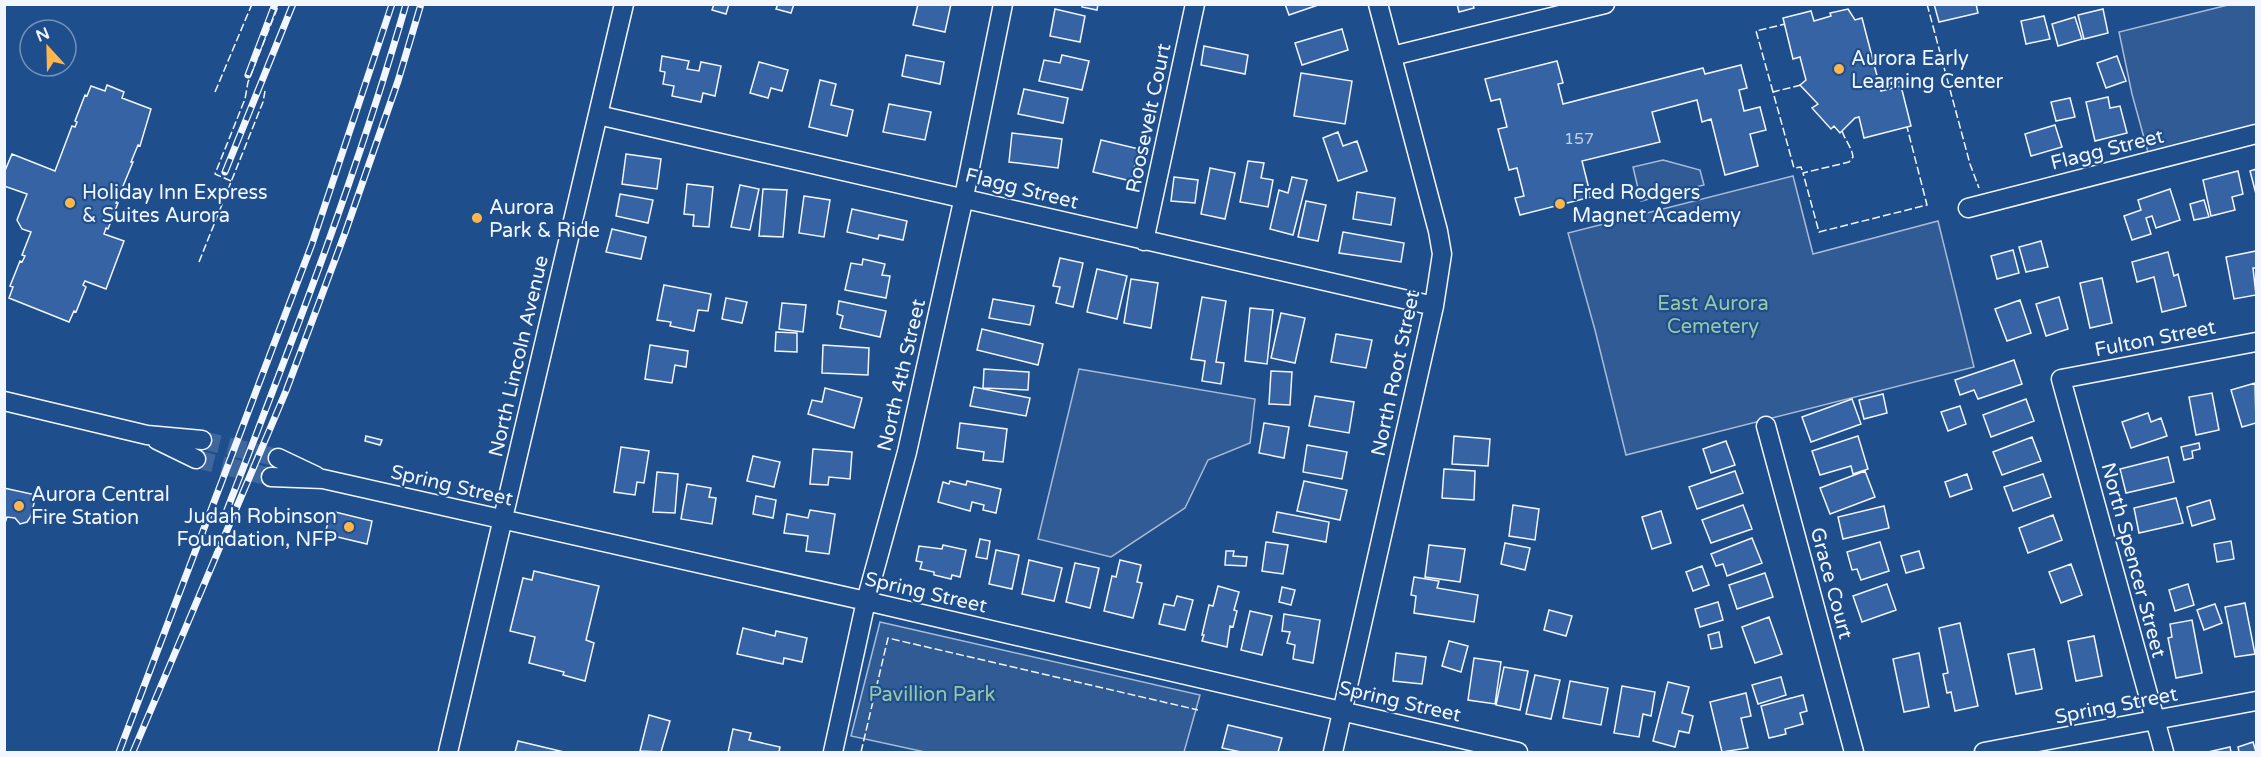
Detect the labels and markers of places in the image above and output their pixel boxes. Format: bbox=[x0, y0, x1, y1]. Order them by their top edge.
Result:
place label: Aurora Early Learning Center bbox=[1851, 47, 2004, 94]
marker: Aurora Early Learning Center bbox=[1832, 62, 1846, 76]
place label: Holiday Inn Express & Suites Aurora bbox=[82, 181, 268, 228]
place label: Fred Rodgers Magnet Academy bbox=[1572, 181, 1741, 228]
marker: Holiday Inn Express & Suites Aurora bbox=[63, 196, 77, 210]
place label: Aurora Park & Ride bbox=[489, 196, 600, 243]
marker: Fred Rodgers Magnet Academy bbox=[1553, 197, 1567, 211]
marker: Aurora Park & Ride bbox=[470, 211, 484, 225]
place label: Aurora Central Fire Station bbox=[31, 483, 170, 530]
marker: Aurora Central Fire Station bbox=[12, 499, 26, 513]
place label: Judah Robinson Foundation, NFP bbox=[176, 505, 337, 552]
marker: Judah Robinson Foundation, NFP bbox=[342, 520, 356, 534]

